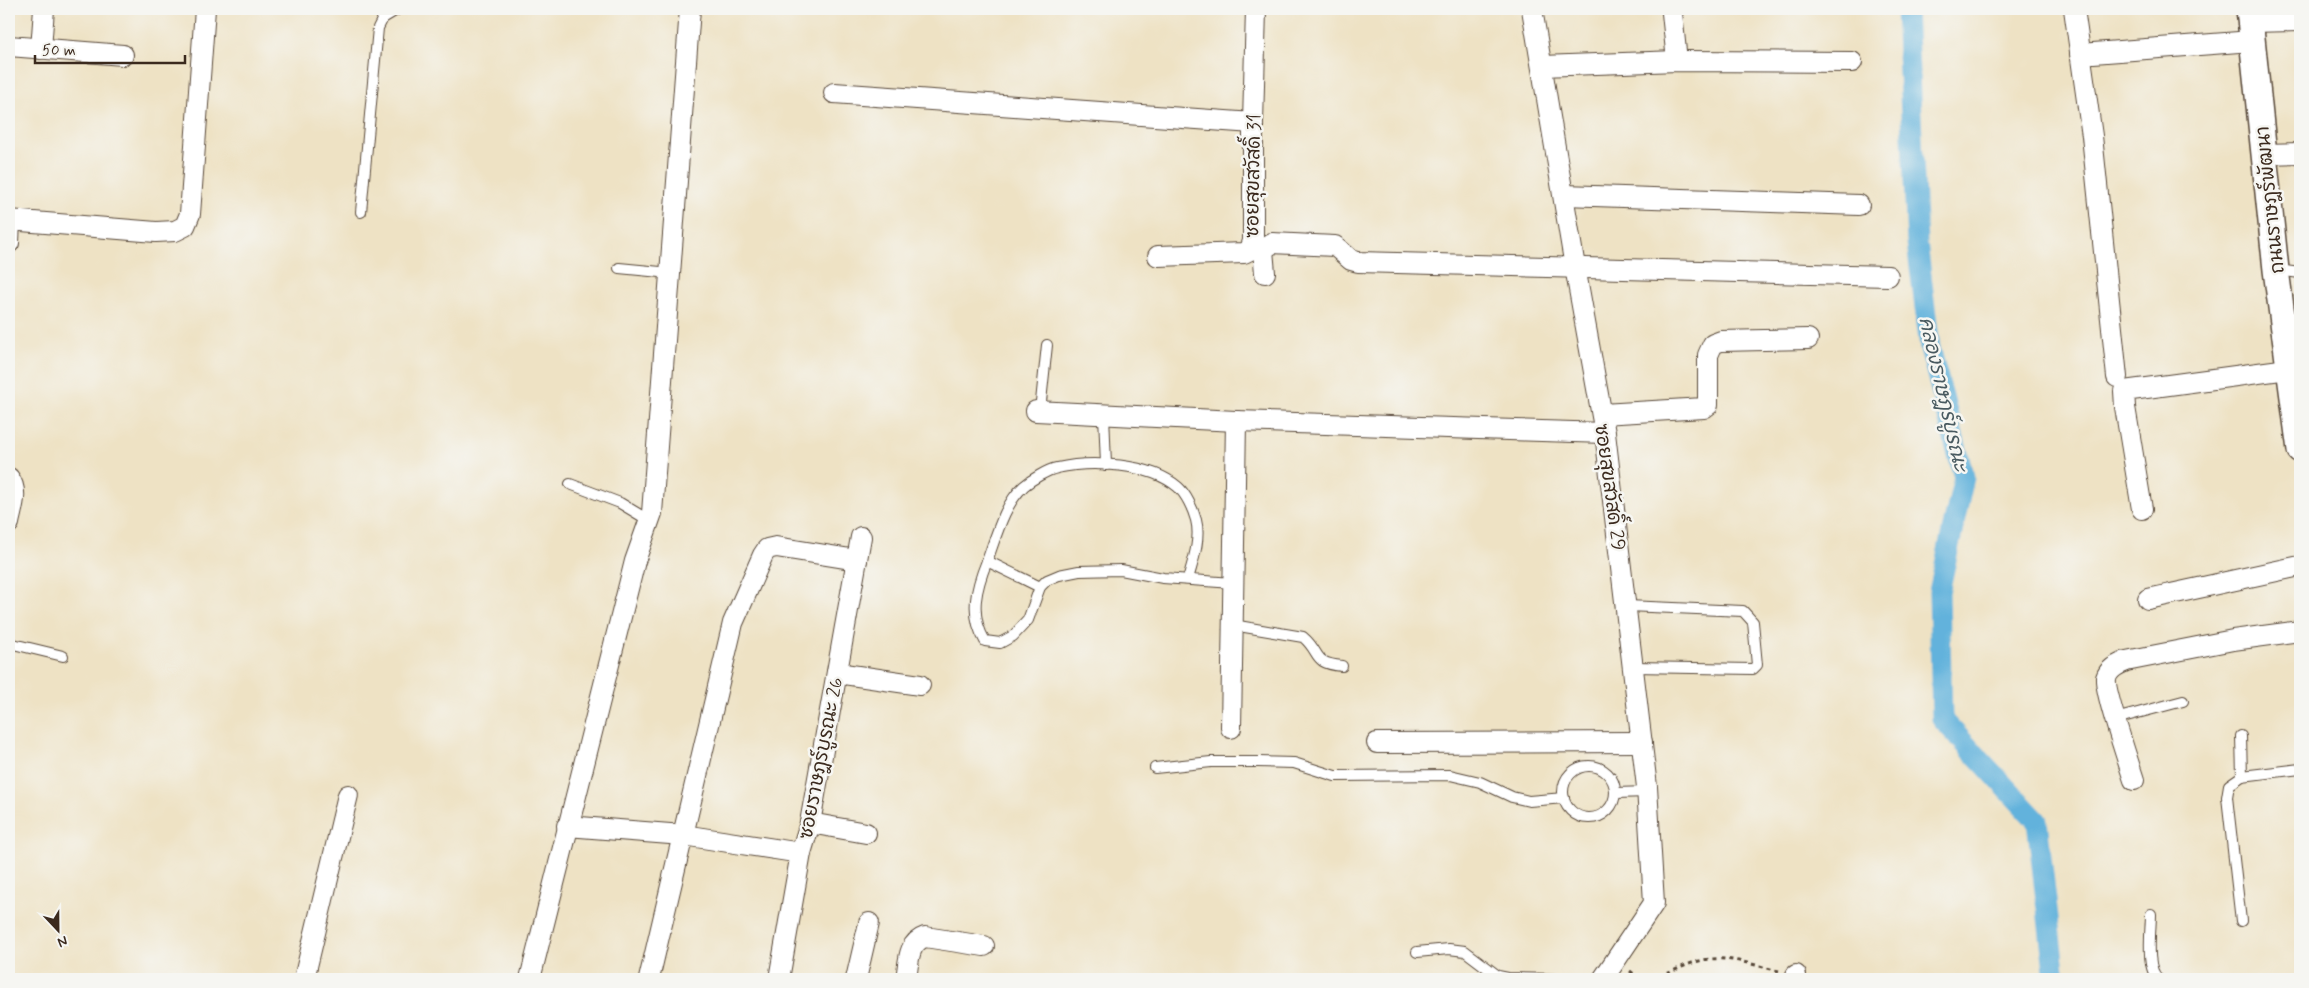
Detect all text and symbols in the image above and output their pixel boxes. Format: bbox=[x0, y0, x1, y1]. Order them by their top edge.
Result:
scale bar bbox=[35, 32, 185, 64]
text: 50 m bbox=[42, 41, 76, 61]
street label: ซอยสุขสวัสดิ์ 31 bbox=[1235, 114, 1268, 238]
street label: ถนนราษฎร์พัฒนา bbox=[2249, 125, 2291, 275]
water label: คลองราษฎร์บูรณะ bbox=[1912, 314, 1975, 476]
street label: ซอยสุขสวัสดิ์ 29 bbox=[1587, 421, 1636, 552]
street label: ซอยราษฎร์บูรณะ 26 bbox=[793, 675, 850, 842]
north arrow bbox=[32, 906, 82, 956]
text: N bbox=[55, 931, 70, 951]

